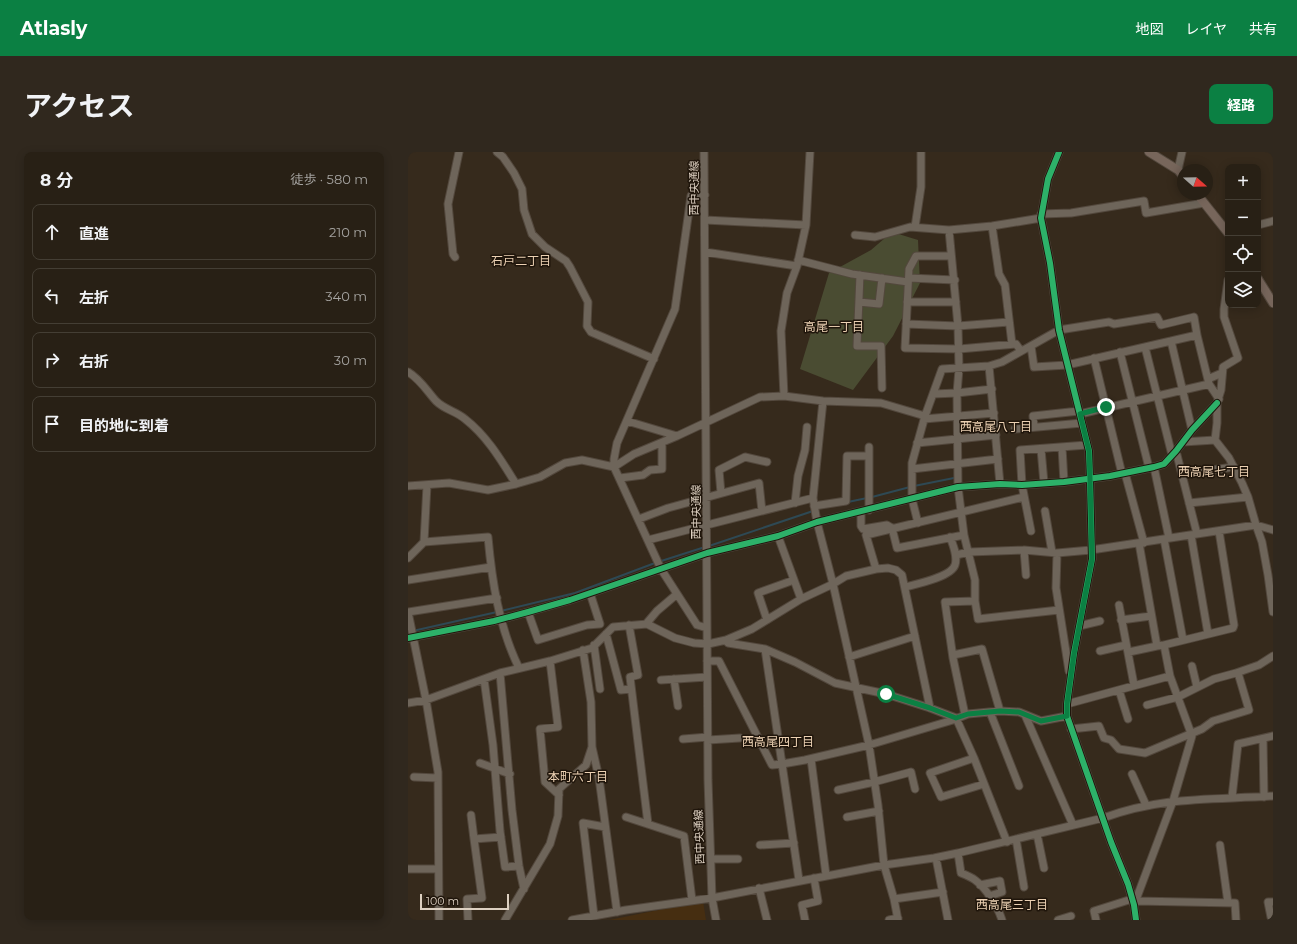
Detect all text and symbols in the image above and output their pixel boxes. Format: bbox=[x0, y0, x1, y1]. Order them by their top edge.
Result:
text: Atlasly bbox=[20, 17, 87, 40]
text: 地図 bbox=[1135, 20, 1163, 38]
text: レイヤ bbox=[1185, 20, 1227, 38]
text: 共有 bbox=[1249, 20, 1277, 38]
button: 経路 bbox=[1209, 84, 1273, 124]
text: アクセス bbox=[24, 89, 135, 123]
street label: 西中央通線 bbox=[687, 161, 701, 216]
north arrow bbox=[1177, 164, 1213, 200]
map controls bbox=[1225, 164, 1261, 308]
button: + bbox=[1225, 164, 1261, 200]
text: 8 分 bbox=[40, 170, 73, 190]
text: 徒歩 · 580 m bbox=[290, 171, 368, 187]
button: − bbox=[1225, 200, 1261, 236]
icon: ahead bbox=[41, 221, 63, 243]
text: 直進 bbox=[79, 224, 109, 243]
text: 210 m bbox=[329, 224, 367, 240]
button: locate bbox=[1225, 236, 1261, 272]
district label: 石戸二丁目 bbox=[491, 253, 551, 268]
button: layers bbox=[1225, 272, 1261, 308]
icon: left bbox=[41, 285, 63, 307]
text: 左折 bbox=[79, 288, 109, 307]
text: 340 m bbox=[325, 288, 367, 304]
district label: 高尾一丁目 bbox=[804, 319, 864, 334]
icon: right bbox=[41, 349, 63, 371]
text: 右折 bbox=[79, 352, 109, 371]
text: 30 m bbox=[334, 352, 367, 368]
route end bbox=[1097, 398, 1115, 416]
icon: arrive bbox=[41, 413, 63, 435]
text: 目的地に到着 bbox=[79, 416, 169, 435]
district label: 西高尾八丁目 bbox=[960, 419, 1032, 434]
district label: 西高尾七丁目 bbox=[1178, 464, 1250, 479]
street label: 西中央通線 bbox=[689, 485, 703, 540]
route start bbox=[877, 685, 895, 703]
district label: 西高尾四丁目 bbox=[742, 734, 814, 749]
district label: 本町六丁目 bbox=[548, 769, 608, 784]
street label: 西中央通線 bbox=[691, 809, 707, 865]
scale bar bbox=[420, 892, 509, 911]
text: 100 m bbox=[426, 894, 459, 908]
district label: 西高尾三丁目 bbox=[976, 897, 1048, 912]

